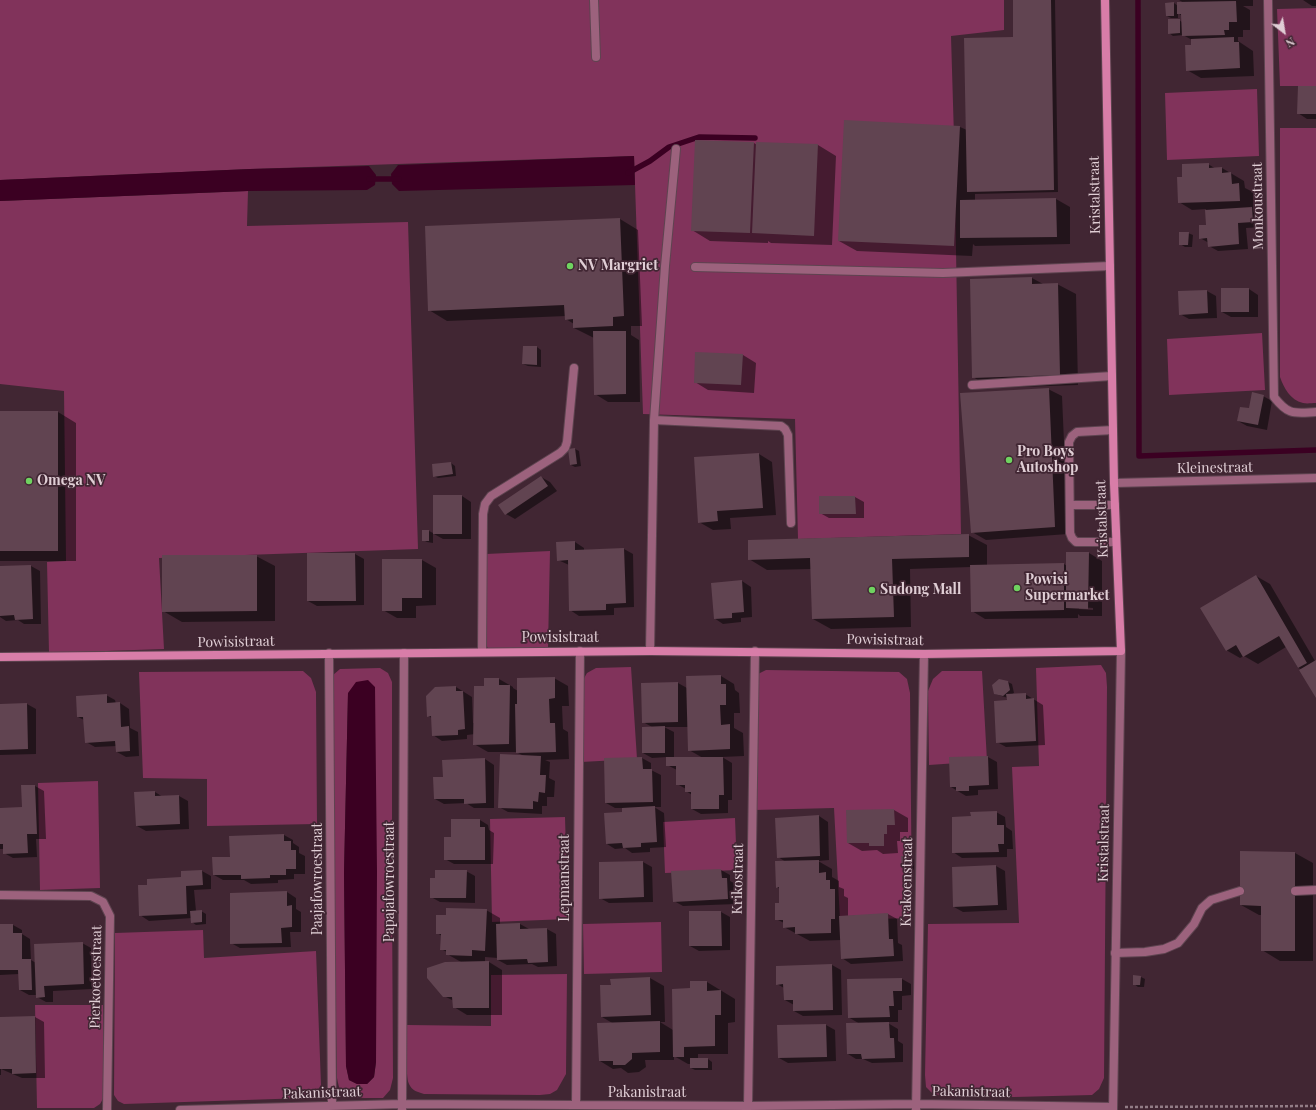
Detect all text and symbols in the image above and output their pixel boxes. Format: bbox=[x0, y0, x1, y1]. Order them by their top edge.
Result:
north arrow bbox=[1264, 12, 1304, 52]
text: N bbox=[1283, 34, 1298, 51]
street label: Kristalstraat bbox=[1086, 156, 1104, 234]
street label: Monkoustraat bbox=[1249, 162, 1267, 250]
place label: NV Margriet bbox=[578, 258, 658, 274]
marker: NV Margriet bbox=[565, 261, 575, 271]
place label: Pro Boys Autoshop bbox=[1017, 444, 1078, 476]
marker: Pro Boys Autoshop bbox=[1004, 455, 1014, 465]
street label: Kleinestraat bbox=[1177, 459, 1253, 477]
place label: Omega NV bbox=[37, 473, 105, 489]
marker: Omega NV bbox=[24, 476, 34, 486]
street label: Kristalstraat bbox=[1092, 480, 1112, 558]
place label: Powisi Supermarket bbox=[1025, 572, 1110, 604]
place label: Sudong Mall bbox=[880, 582, 961, 598]
marker: Powisi Supermarket bbox=[1012, 583, 1022, 593]
marker: Sudong Mall bbox=[867, 585, 877, 595]
street label: Powisistraat bbox=[521, 630, 599, 646]
street label: Powisistraat bbox=[846, 631, 924, 649]
street label: Powisistraat bbox=[197, 633, 275, 651]
street label: Kristalstraat bbox=[1095, 804, 1113, 882]
street label: Papajafowroestraat bbox=[382, 822, 398, 942]
street label: Paajafowroestraat bbox=[310, 823, 326, 935]
street label: Lepmanstraat bbox=[557, 834, 573, 922]
street label: Krakoenstraat bbox=[898, 837, 916, 927]
street label: Krikostraat bbox=[729, 843, 747, 915]
street label: Pierkoetoestraat bbox=[87, 925, 105, 1029]
street label: Pakanistraat bbox=[283, 1083, 361, 1103]
street label: Pakanistraat bbox=[932, 1083, 1010, 1101]
street label: Pakanistraat bbox=[608, 1085, 686, 1101]

